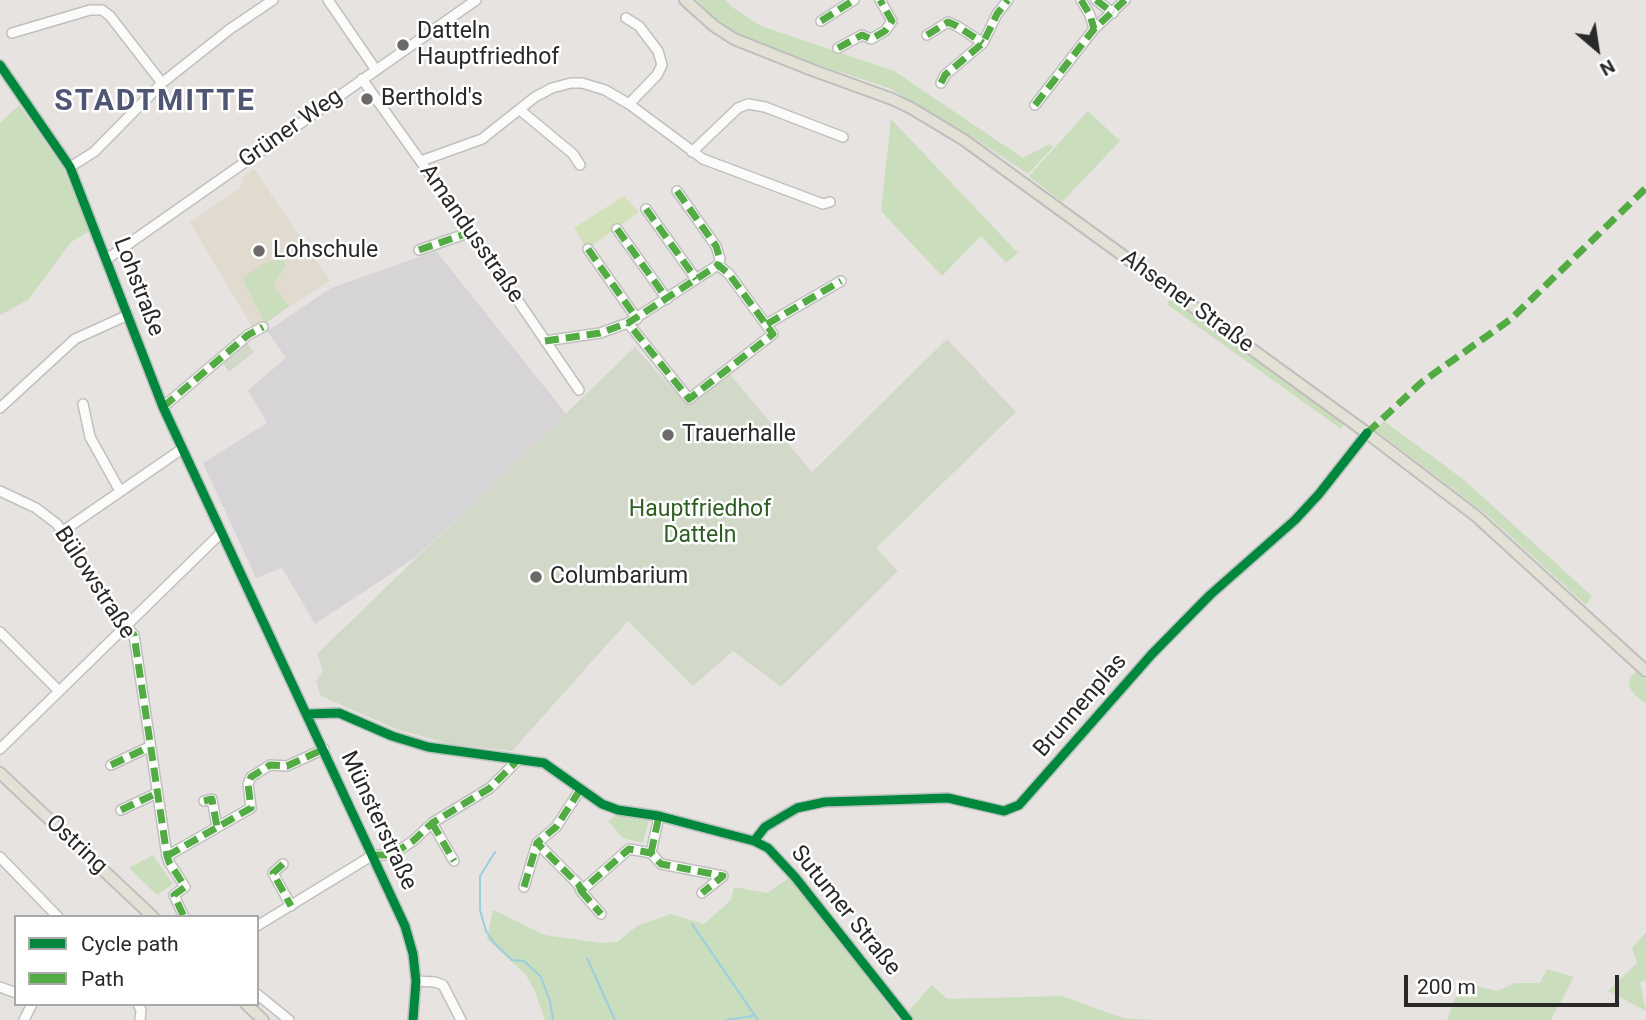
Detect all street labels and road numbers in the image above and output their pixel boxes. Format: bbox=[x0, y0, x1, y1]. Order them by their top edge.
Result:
street label: Grüner Weg bbox=[234, 83, 348, 175]
street label: Amandusstraße bbox=[413, 159, 529, 309]
street label: Lohstraße bbox=[107, 234, 169, 340]
street label: Ahsener Straße bbox=[1115, 245, 1259, 359]
street label: Bülowstraße bbox=[48, 522, 140, 644]
street label: Brunnenplas bbox=[1029, 649, 1133, 763]
street label: Münsterstraße bbox=[334, 747, 422, 895]
street label: Ostring bbox=[39, 810, 113, 880]
street label: Sutumer Straße bbox=[784, 840, 906, 982]

